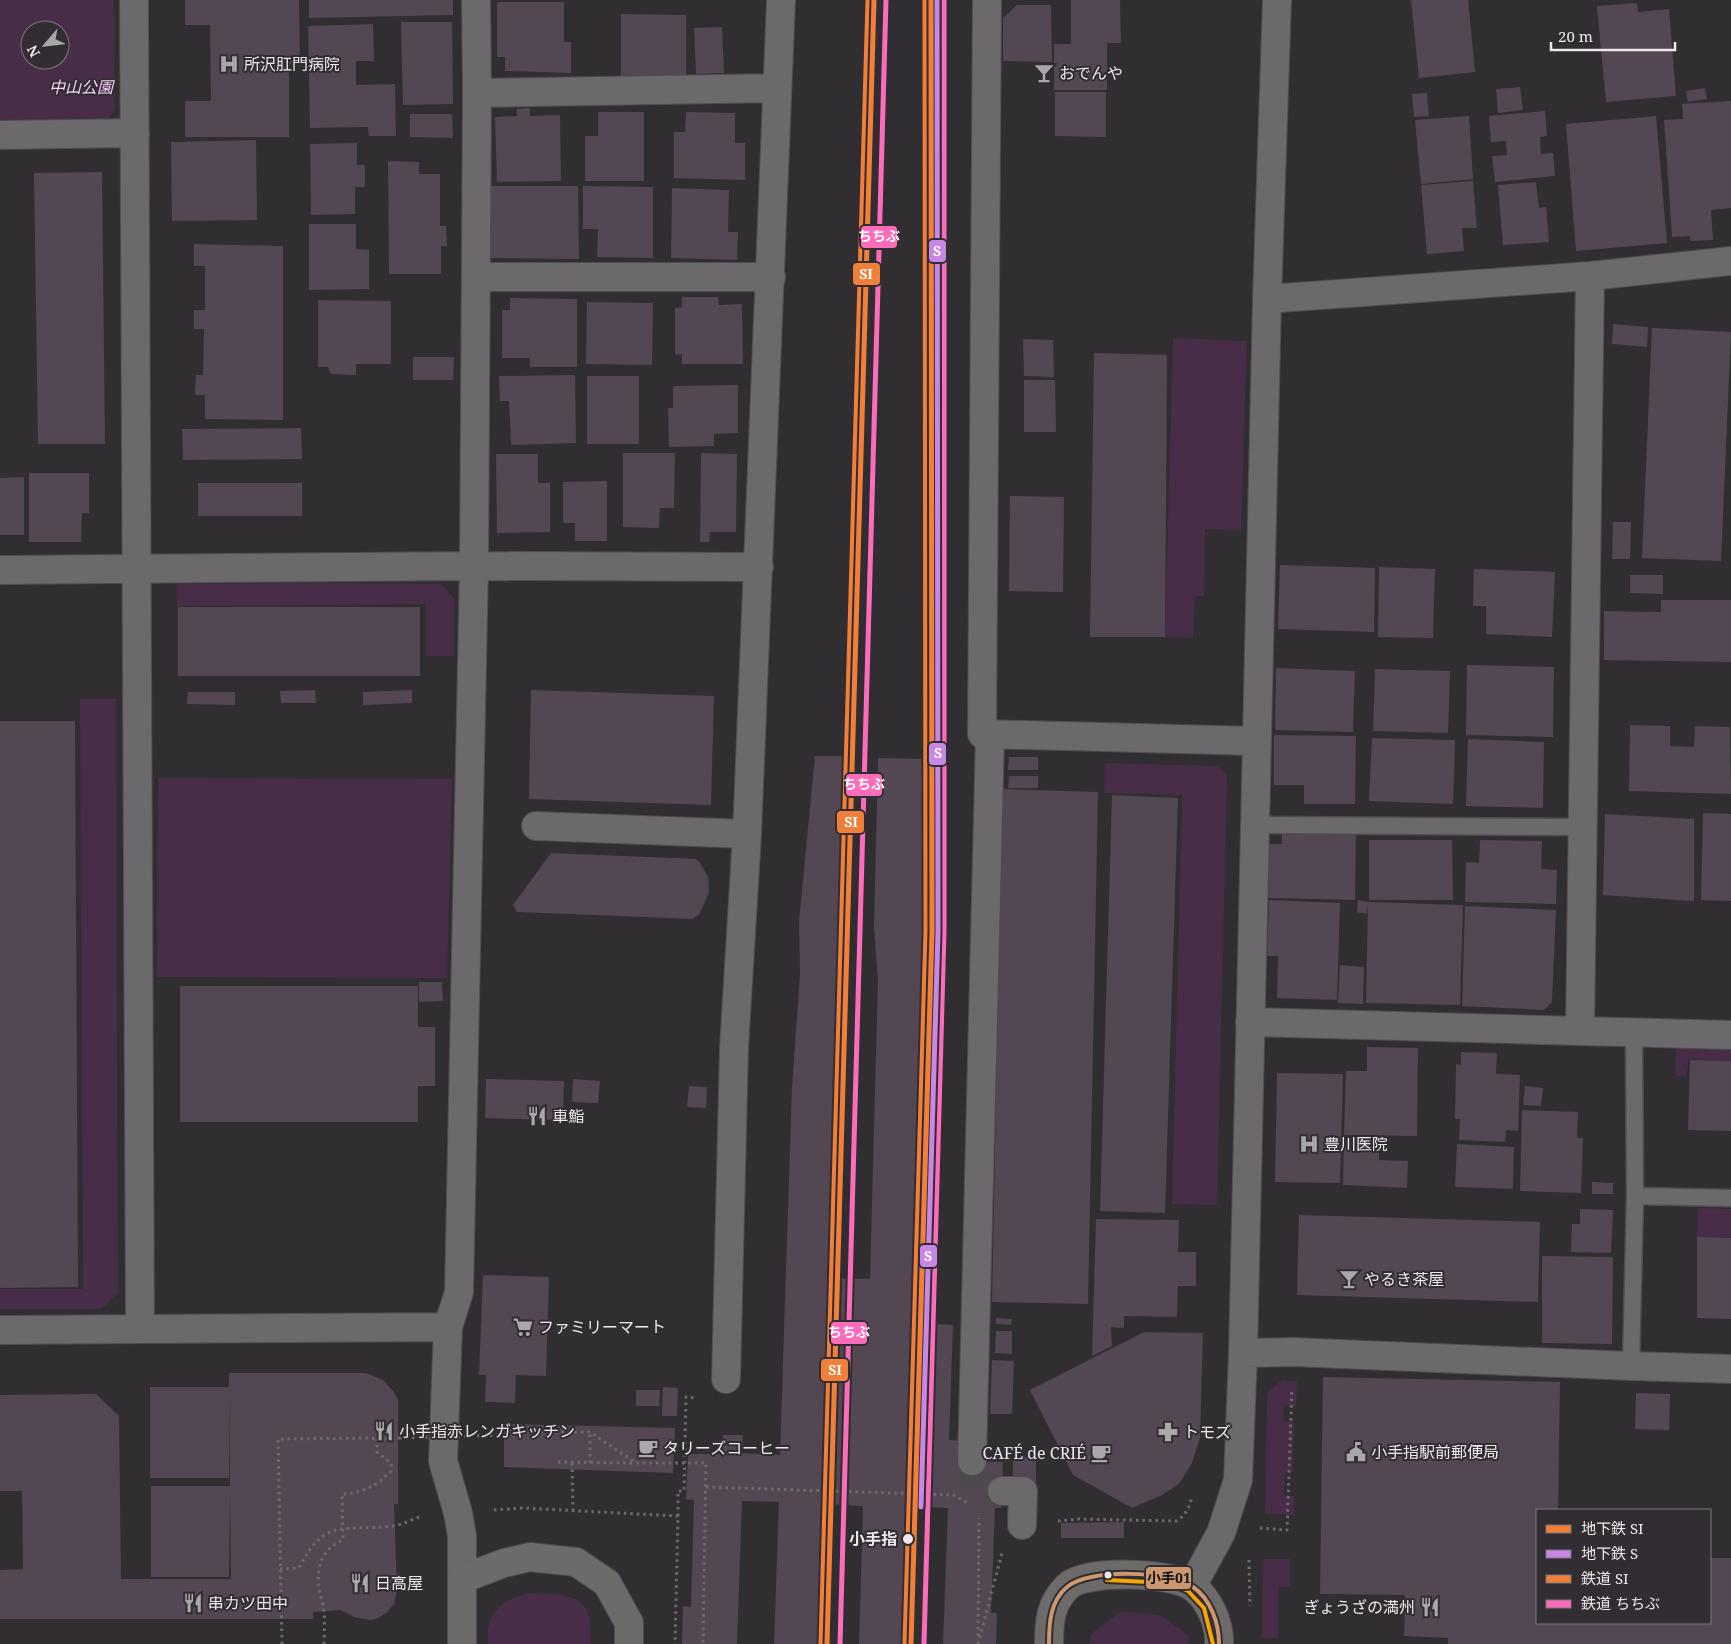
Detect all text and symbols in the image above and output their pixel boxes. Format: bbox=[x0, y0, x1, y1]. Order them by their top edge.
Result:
north arrow bbox=[20, 20, 70, 70]
scale bar bbox=[1551, 20, 1675, 52]
text: 20 m bbox=[1558, 26, 1593, 46]
text: N bbox=[22, 42, 44, 61]
hospital icon: 所沢肛門病院 bbox=[218, 53, 240, 75]
place label: 所沢肛門病院 bbox=[244, 53, 340, 75]
bar icon: おでんや bbox=[1033, 62, 1055, 84]
place label: おでんや bbox=[1059, 62, 1123, 84]
park label: 中山公園 bbox=[49, 76, 115, 98]
line badge: ちちぶ bbox=[860, 225, 898, 249]
text: ちちぶ bbox=[858, 226, 900, 245]
line badge: S bbox=[928, 239, 947, 263]
text: S bbox=[933, 241, 941, 260]
line badge: SI bbox=[852, 262, 881, 286]
text: SI bbox=[859, 264, 873, 283]
line badge: S bbox=[928, 742, 947, 766]
text: S bbox=[934, 743, 942, 762]
line badge: ちちぶ bbox=[845, 773, 883, 797]
text: ちちぶ bbox=[843, 774, 885, 793]
line badge: SI bbox=[836, 810, 865, 834]
text: SI bbox=[844, 812, 858, 831]
restaurant icon: 車鮨 bbox=[526, 1105, 548, 1127]
place label: 車鮨 bbox=[552, 1105, 584, 1127]
hospital icon: 豊川医院 bbox=[1298, 1133, 1320, 1155]
place label: 豊川医院 bbox=[1324, 1133, 1388, 1155]
line badge: S bbox=[919, 1244, 938, 1268]
text: S bbox=[924, 1246, 932, 1265]
bar icon: やるき茶屋 bbox=[1338, 1268, 1360, 1290]
place label: やるき茶屋 bbox=[1364, 1268, 1444, 1290]
supermarket icon: ファミリーマート bbox=[512, 1316, 534, 1338]
place label: ファミリーマート bbox=[538, 1316, 666, 1338]
line badge: ちちぶ bbox=[830, 1321, 868, 1345]
text: ちちぶ bbox=[828, 1322, 870, 1341]
line badge: SI bbox=[820, 1358, 849, 1382]
text: SI bbox=[828, 1360, 842, 1379]
restaurant icon: 小手指赤レンガキッチン bbox=[373, 1420, 395, 1442]
place label: 小手指赤レンガキッチン bbox=[399, 1420, 575, 1442]
pharmacy icon: トモズ bbox=[1157, 1421, 1179, 1443]
place label: トモズ bbox=[1183, 1421, 1231, 1443]
cafe icon: タリーズコーヒー bbox=[637, 1437, 659, 1459]
place label: タリーズコーヒー bbox=[663, 1437, 790, 1459]
public building icon: 小手指駅前郵便局 bbox=[1345, 1441, 1367, 1463]
place label: 小手指駅前郵便局 bbox=[1371, 1441, 1499, 1463]
place label: CAFÉ de CRIÉ bbox=[983, 1442, 1086, 1464]
cafe icon: CAFÉ de CRIÉ bbox=[1090, 1442, 1112, 1464]
legend bbox=[1536, 1509, 1711, 1624]
text: 地下鉄 SI bbox=[1581, 1518, 1644, 1538]
place label: 小手指 bbox=[849, 1528, 897, 1550]
marker: 小手指 bbox=[901, 1532, 915, 1546]
text: 地下鉄 S bbox=[1581, 1543, 1638, 1563]
line badge: 小手01 bbox=[1145, 1566, 1192, 1590]
text: 小手01 bbox=[1147, 1568, 1191, 1587]
text: 鉄道 SI bbox=[1581, 1568, 1629, 1588]
unlabelled marker bbox=[1103, 1570, 1113, 1580]
restaurant icon: 日高屋 bbox=[349, 1572, 371, 1594]
place label: 日高屋 bbox=[375, 1572, 423, 1594]
restaurant icon: 串カツ田中 bbox=[182, 1592, 204, 1614]
place label: 串カツ田中 bbox=[208, 1592, 288, 1614]
text: 鉄道 ちちぶ bbox=[1581, 1593, 1660, 1613]
place label: ぎょうざの満州 bbox=[1304, 1596, 1415, 1618]
restaurant icon: ぎょうざの満州 bbox=[1419, 1596, 1441, 1618]

